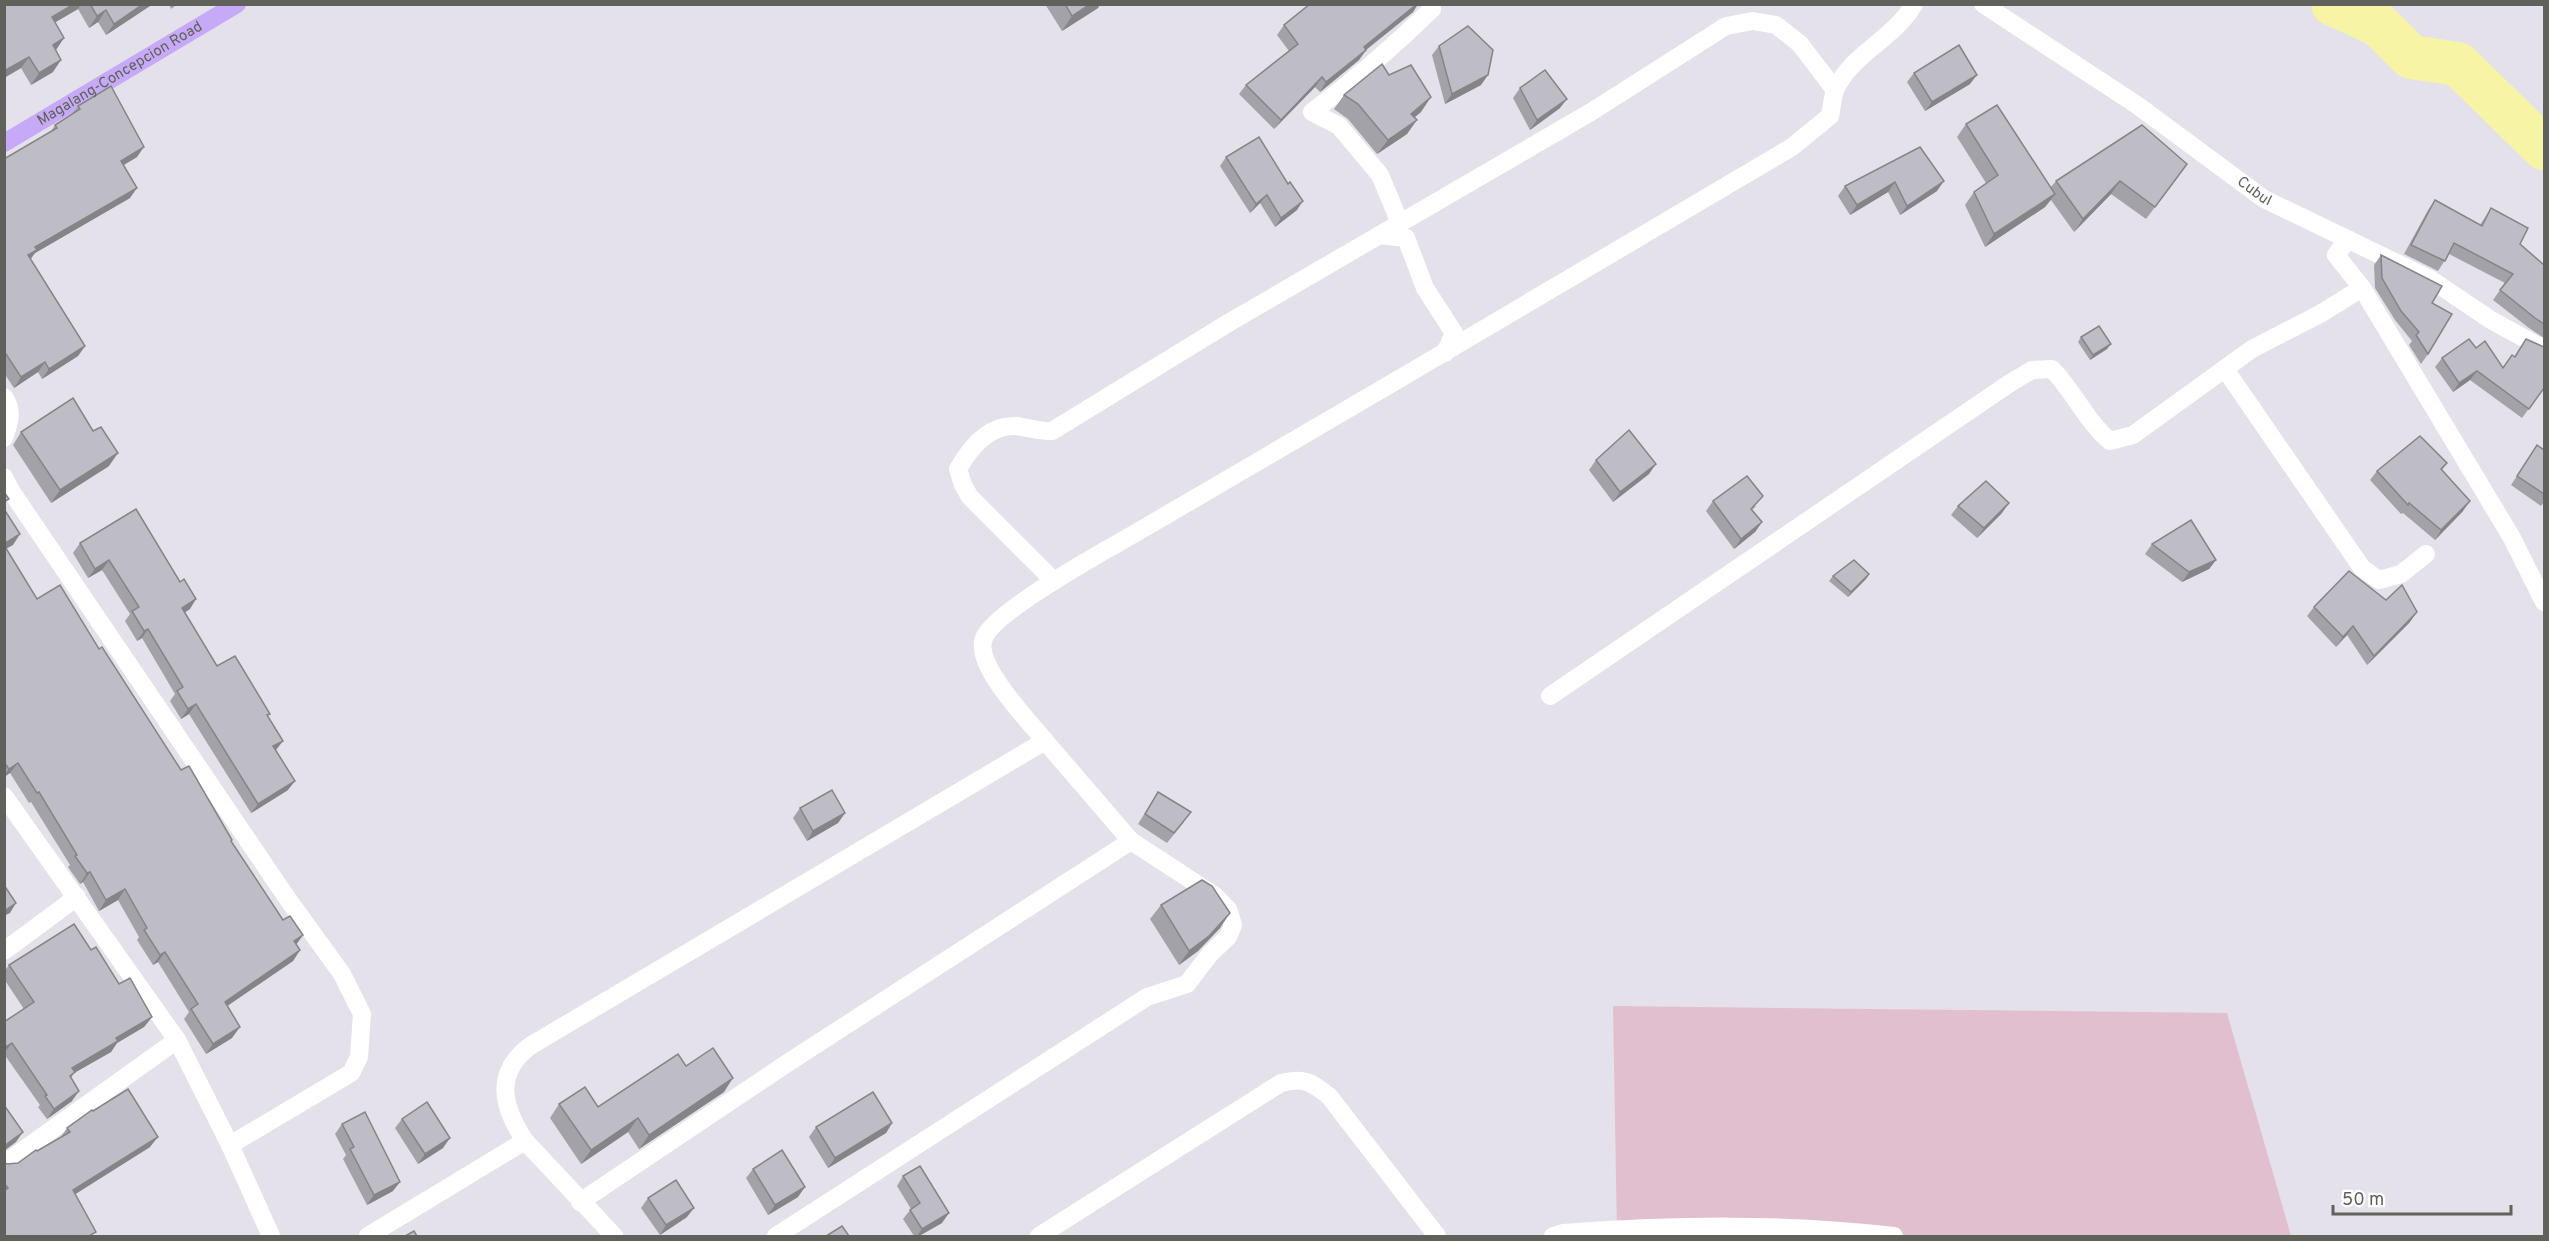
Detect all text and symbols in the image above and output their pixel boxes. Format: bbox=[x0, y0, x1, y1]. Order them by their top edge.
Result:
street label: Magalang-Concepcion Road bbox=[34, 17, 206, 130]
street label: Cubul bbox=[2233, 173, 2275, 211]
scale bar bbox=[2333, 1178, 2512, 1216]
text: 50 m bbox=[2342, 1189, 2384, 1212]

